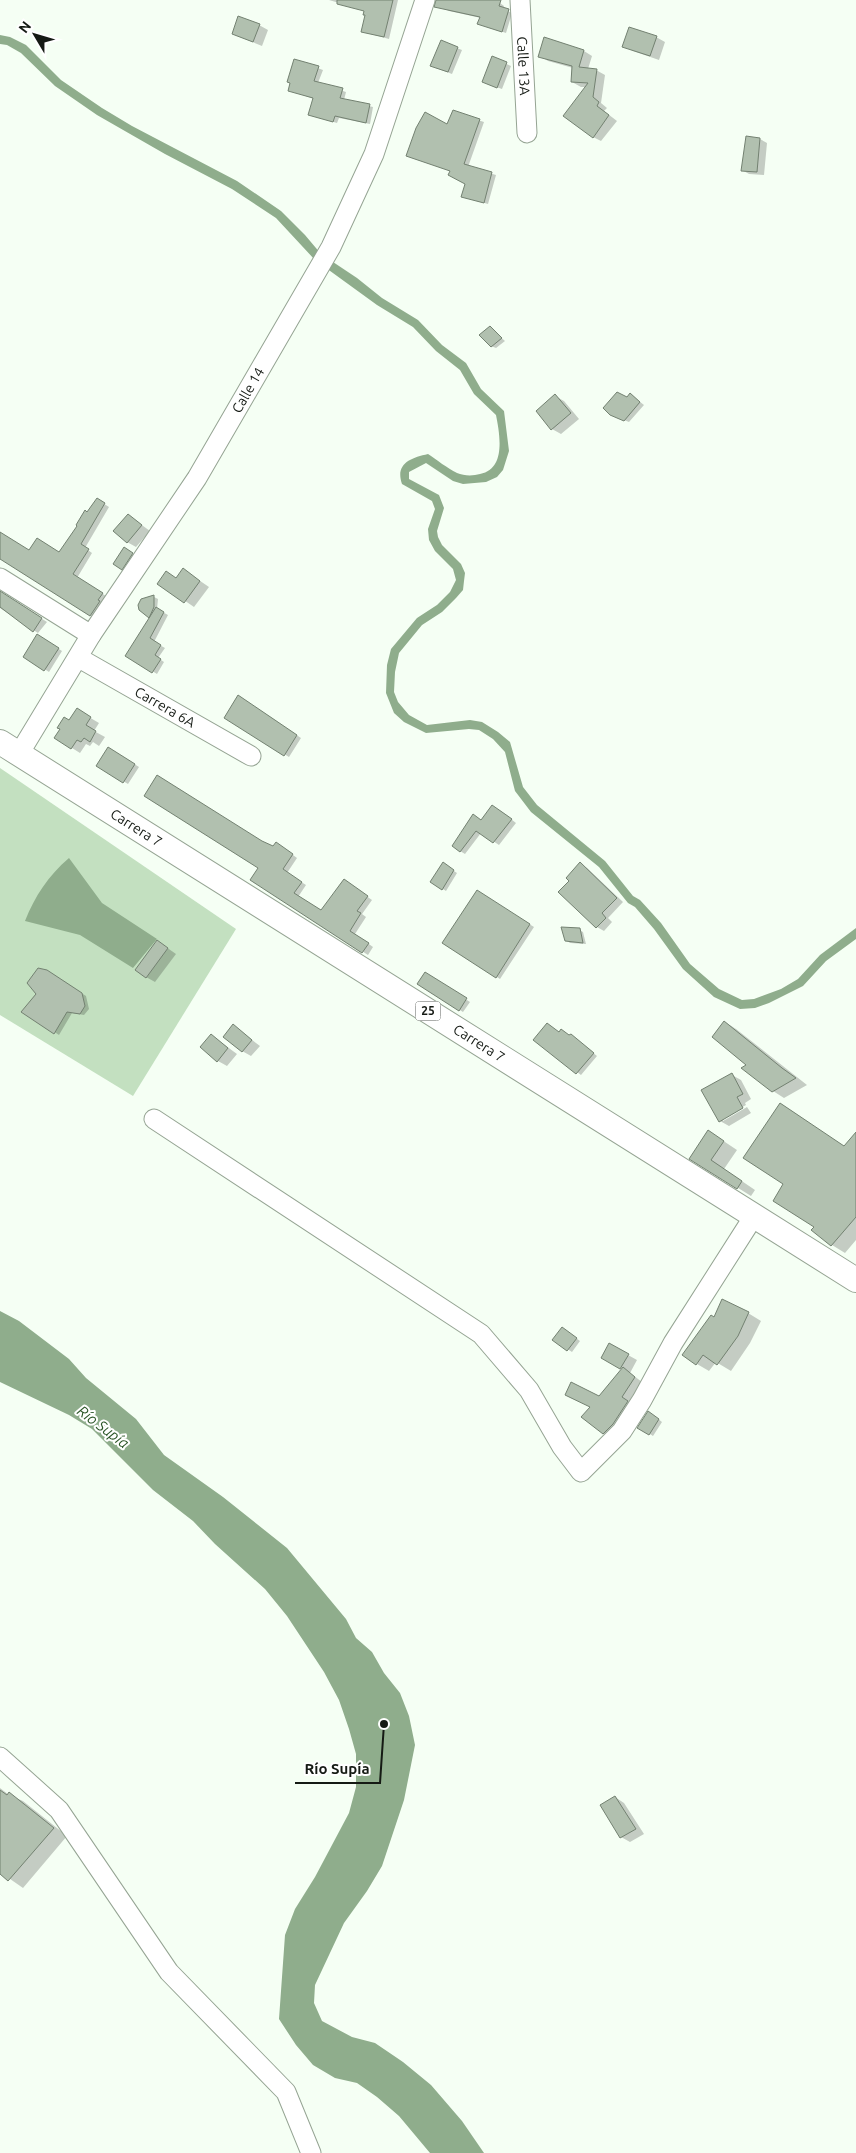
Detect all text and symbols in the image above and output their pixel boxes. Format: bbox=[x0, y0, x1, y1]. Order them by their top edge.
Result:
north arrow bbox=[10, 10, 60, 60]
text: N bbox=[15, 18, 34, 36]
street label: Calle 13A bbox=[514, 36, 533, 96]
street label: Calle 14 bbox=[228, 365, 267, 416]
street label: Carrera 6A bbox=[132, 684, 198, 731]
street label: Carrera 7 bbox=[108, 806, 165, 850]
road number: 25 bbox=[416, 1001, 440, 1020]
street label: Carrera 7 bbox=[450, 1021, 508, 1065]
water label: Río Supía bbox=[74, 1402, 132, 1451]
callout: Río Supía bbox=[295, 1753, 380, 1783]
text: Río Supía bbox=[304, 1760, 370, 1777]

